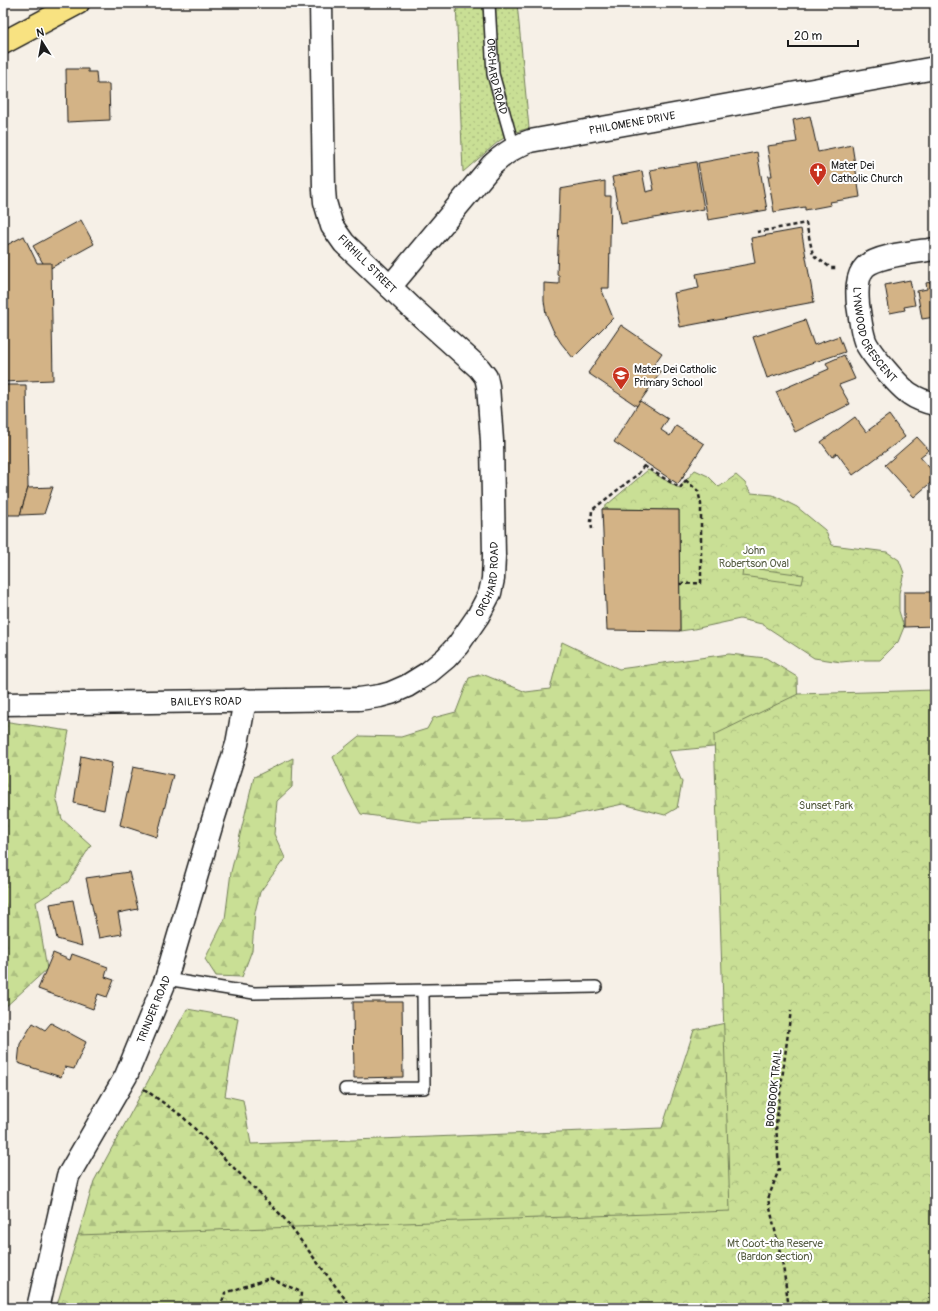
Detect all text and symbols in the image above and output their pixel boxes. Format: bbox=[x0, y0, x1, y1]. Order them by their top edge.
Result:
north arrow bbox=[22, 22, 62, 62]
scale bar bbox=[788, 22, 858, 48]
text: N bbox=[35, 25, 46, 40]
text: 20 m bbox=[794, 29, 823, 44]
street label: ORCHARD ROAD bbox=[484, 38, 511, 116]
street label: PHILOMENE DRIVE bbox=[588, 108, 677, 137]
place label: Mater Dei Catholic Church bbox=[831, 159, 903, 185]
church icon: Mater Dei Catholic Church bbox=[808, 161, 828, 186]
street label: FIRHILL STREET bbox=[335, 232, 399, 296]
street label: LYNWOOD CRESCENT bbox=[851, 287, 900, 385]
place label: Mater Dei Catholic Primary School bbox=[634, 363, 717, 389]
school or university icon: Mater Dei Catholic Primary School bbox=[611, 365, 631, 390]
street label: ORCHARD ROAD bbox=[472, 542, 501, 619]
park label: John Robertson Oval bbox=[719, 544, 789, 570]
street label: BAILEYS ROAD bbox=[170, 694, 242, 708]
park label: Sunset Park bbox=[799, 799, 854, 812]
street label: TRINDER ROAD bbox=[134, 974, 173, 1045]
street label: BOOBOOK TRAIL bbox=[763, 1048, 785, 1128]
park label: Mt Coot-tha Reserve (Bardon section) bbox=[727, 1237, 824, 1263]

